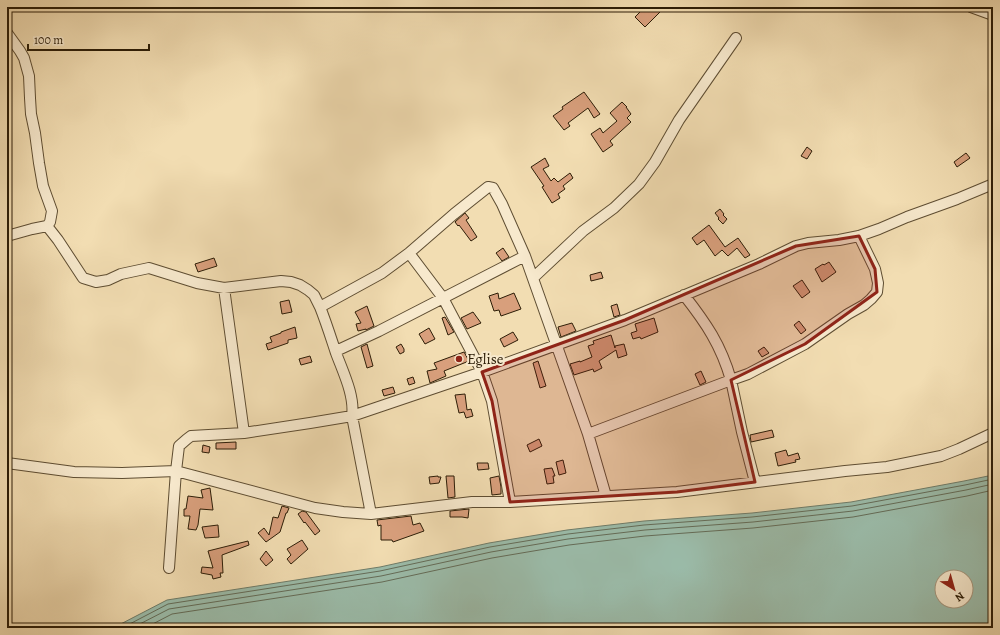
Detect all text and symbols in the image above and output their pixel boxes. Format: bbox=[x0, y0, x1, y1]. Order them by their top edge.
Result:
scale bar bbox=[28, 26, 149, 52]
text: 100 m bbox=[34, 32, 63, 48]
place label: Eglise bbox=[467, 349, 504, 369]
marker: Eglise bbox=[454, 354, 464, 364]
north arrow bbox=[934, 569, 974, 609]
text: N bbox=[952, 588, 967, 605]

